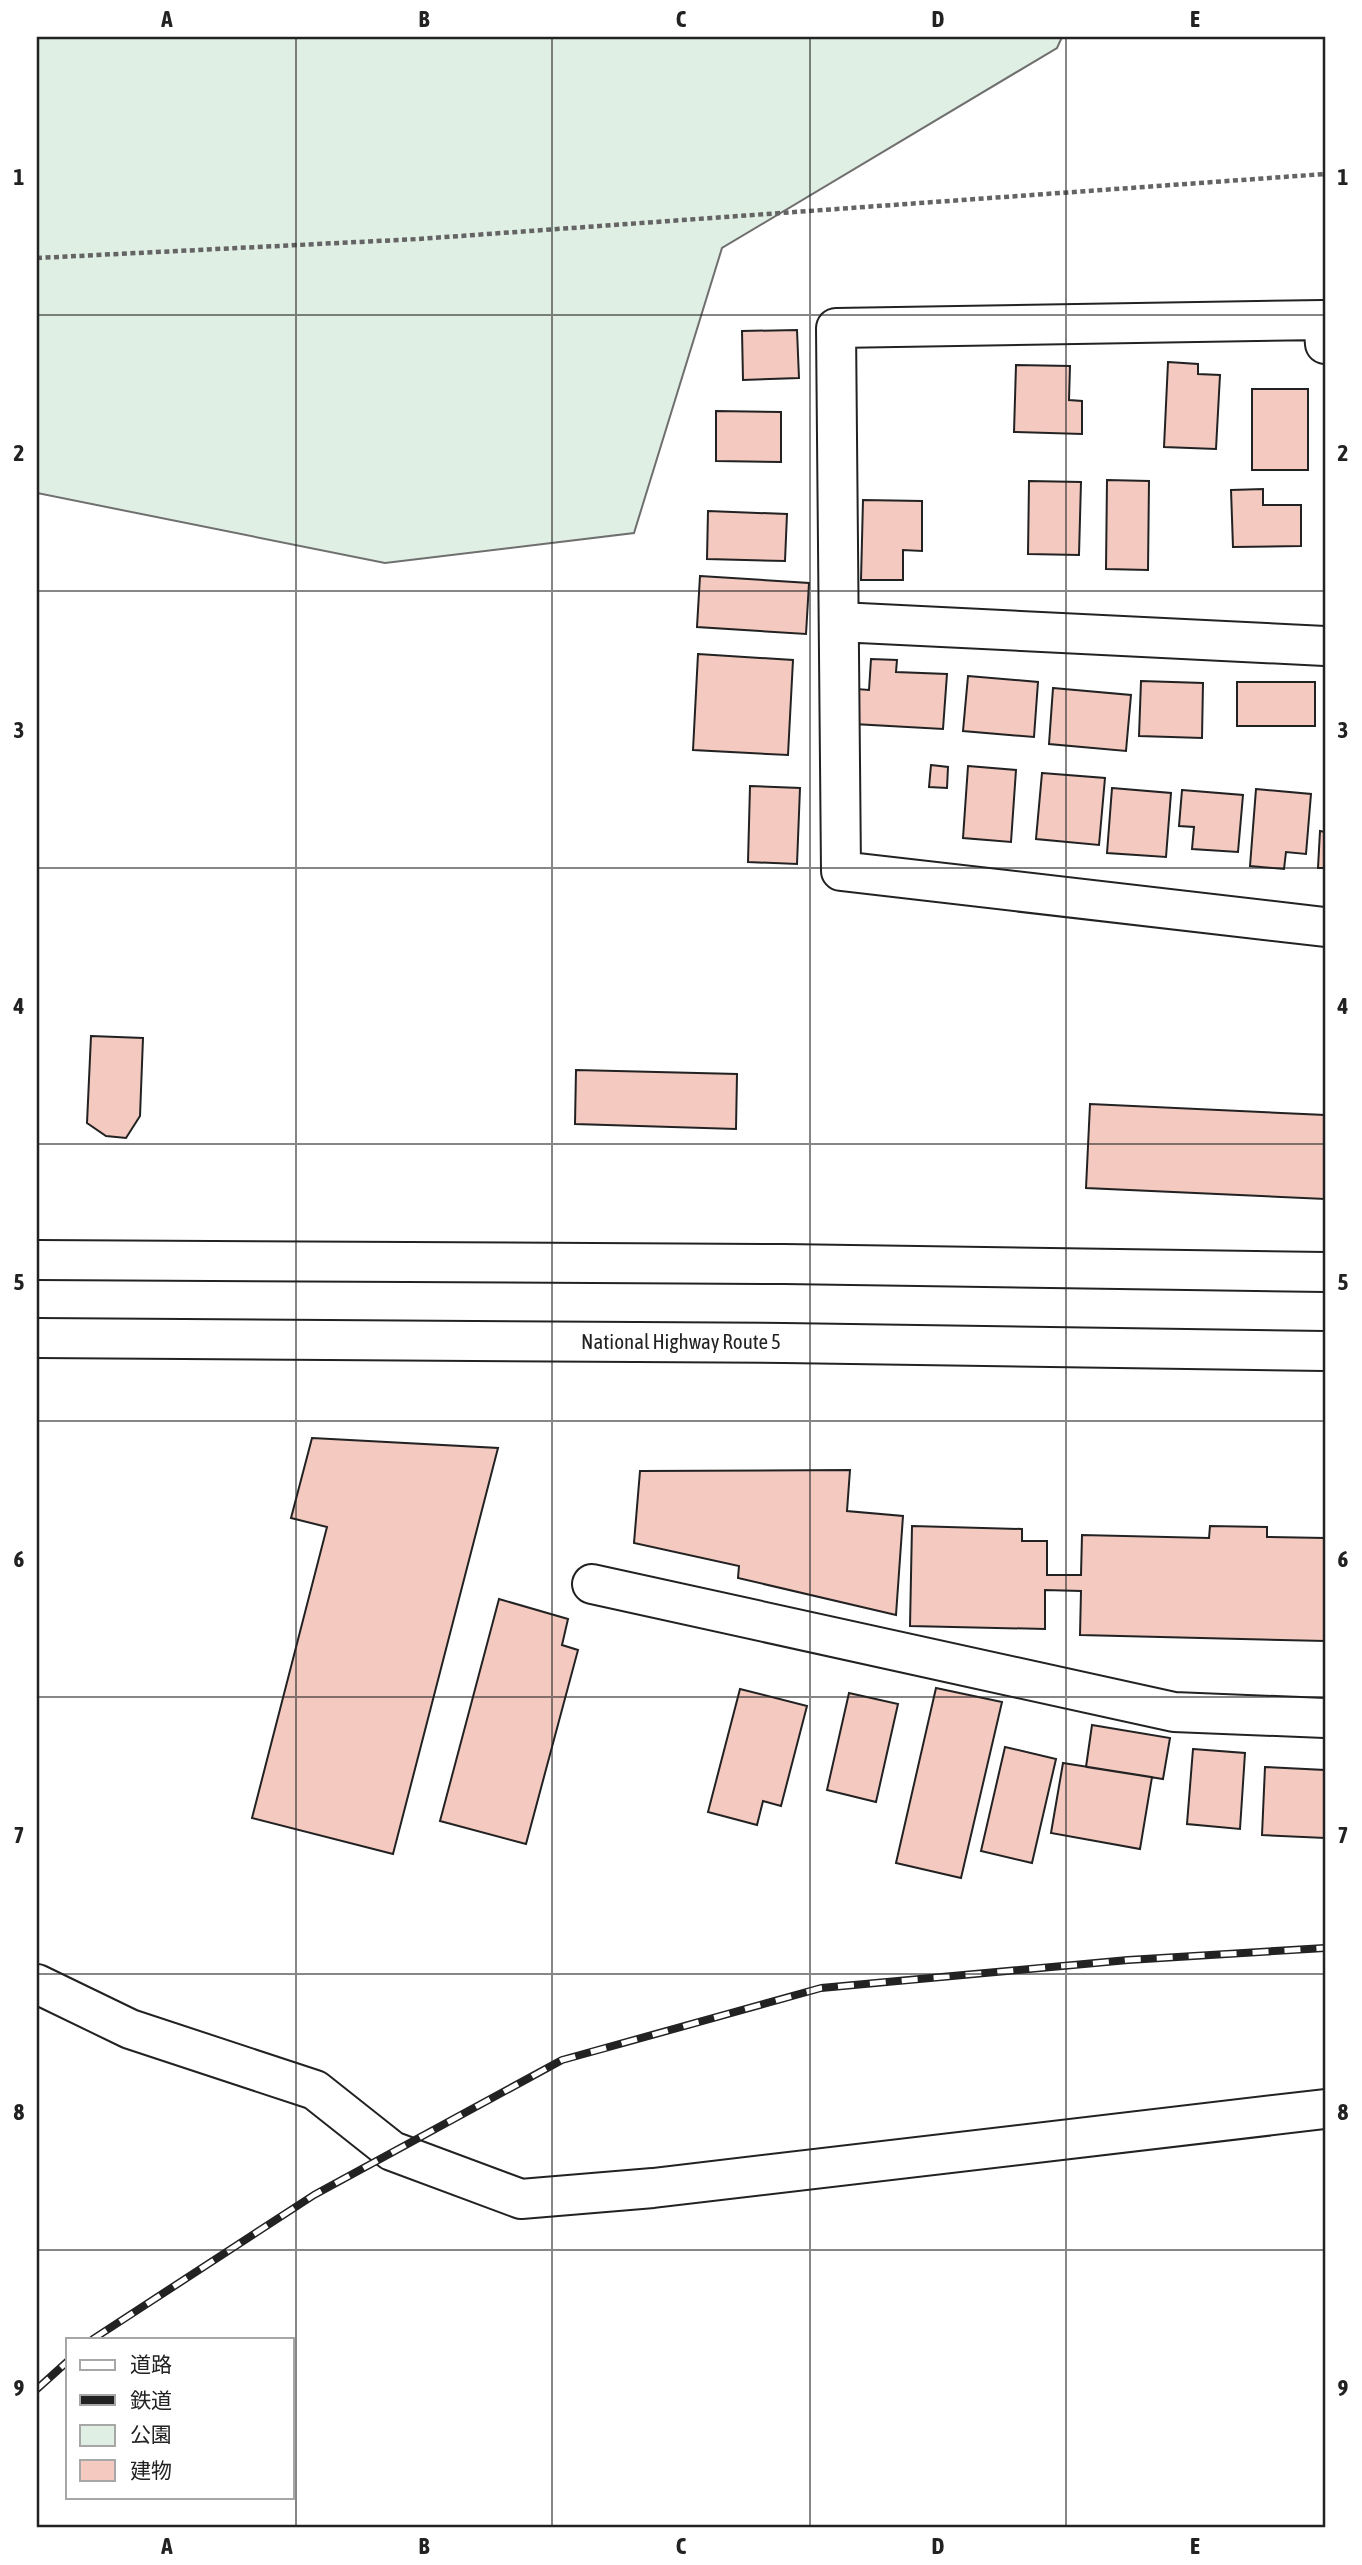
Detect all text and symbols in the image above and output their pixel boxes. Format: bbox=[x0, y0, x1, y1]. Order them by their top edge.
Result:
text: A bbox=[160, 6, 173, 32]
text: B bbox=[419, 6, 430, 32]
text: C bbox=[676, 6, 687, 32]
text: D bbox=[932, 6, 945, 32]
text: E bbox=[1190, 6, 1200, 32]
text: 1 bbox=[14, 164, 25, 190]
text: 1 bbox=[1338, 164, 1349, 190]
text: 2 bbox=[14, 440, 24, 466]
text: 2 bbox=[1338, 440, 1348, 466]
text: 3 bbox=[14, 717, 24, 743]
text: 3 bbox=[1338, 717, 1348, 743]
text: 4 bbox=[13, 993, 25, 1019]
text: 4 bbox=[1337, 993, 1349, 1019]
text: 5 bbox=[14, 1269, 25, 1295]
text: 5 bbox=[1338, 1269, 1349, 1295]
street label: National Highway Route 5 bbox=[581, 1329, 781, 1353]
text: 6 bbox=[14, 1546, 25, 1572]
text: 6 bbox=[1338, 1546, 1349, 1572]
text: 7 bbox=[14, 1822, 24, 1848]
text: 7 bbox=[1338, 1822, 1348, 1848]
text: 8 bbox=[14, 2099, 25, 2125]
text: 8 bbox=[1338, 2099, 1349, 2125]
legend bbox=[66, 2338, 294, 2498]
text: 道路 bbox=[130, 2352, 172, 2376]
text: 9 bbox=[14, 2375, 25, 2401]
text: 9 bbox=[1338, 2375, 1349, 2401]
text: 鉄道 bbox=[130, 2388, 172, 2412]
text: 公園 bbox=[130, 2422, 172, 2446]
text: 建物 bbox=[130, 2458, 172, 2482]
text: A bbox=[160, 2533, 173, 2559]
text: B bbox=[419, 2533, 430, 2559]
text: C bbox=[676, 2533, 687, 2559]
text: D bbox=[932, 2533, 945, 2559]
text: E bbox=[1190, 2533, 1200, 2559]

